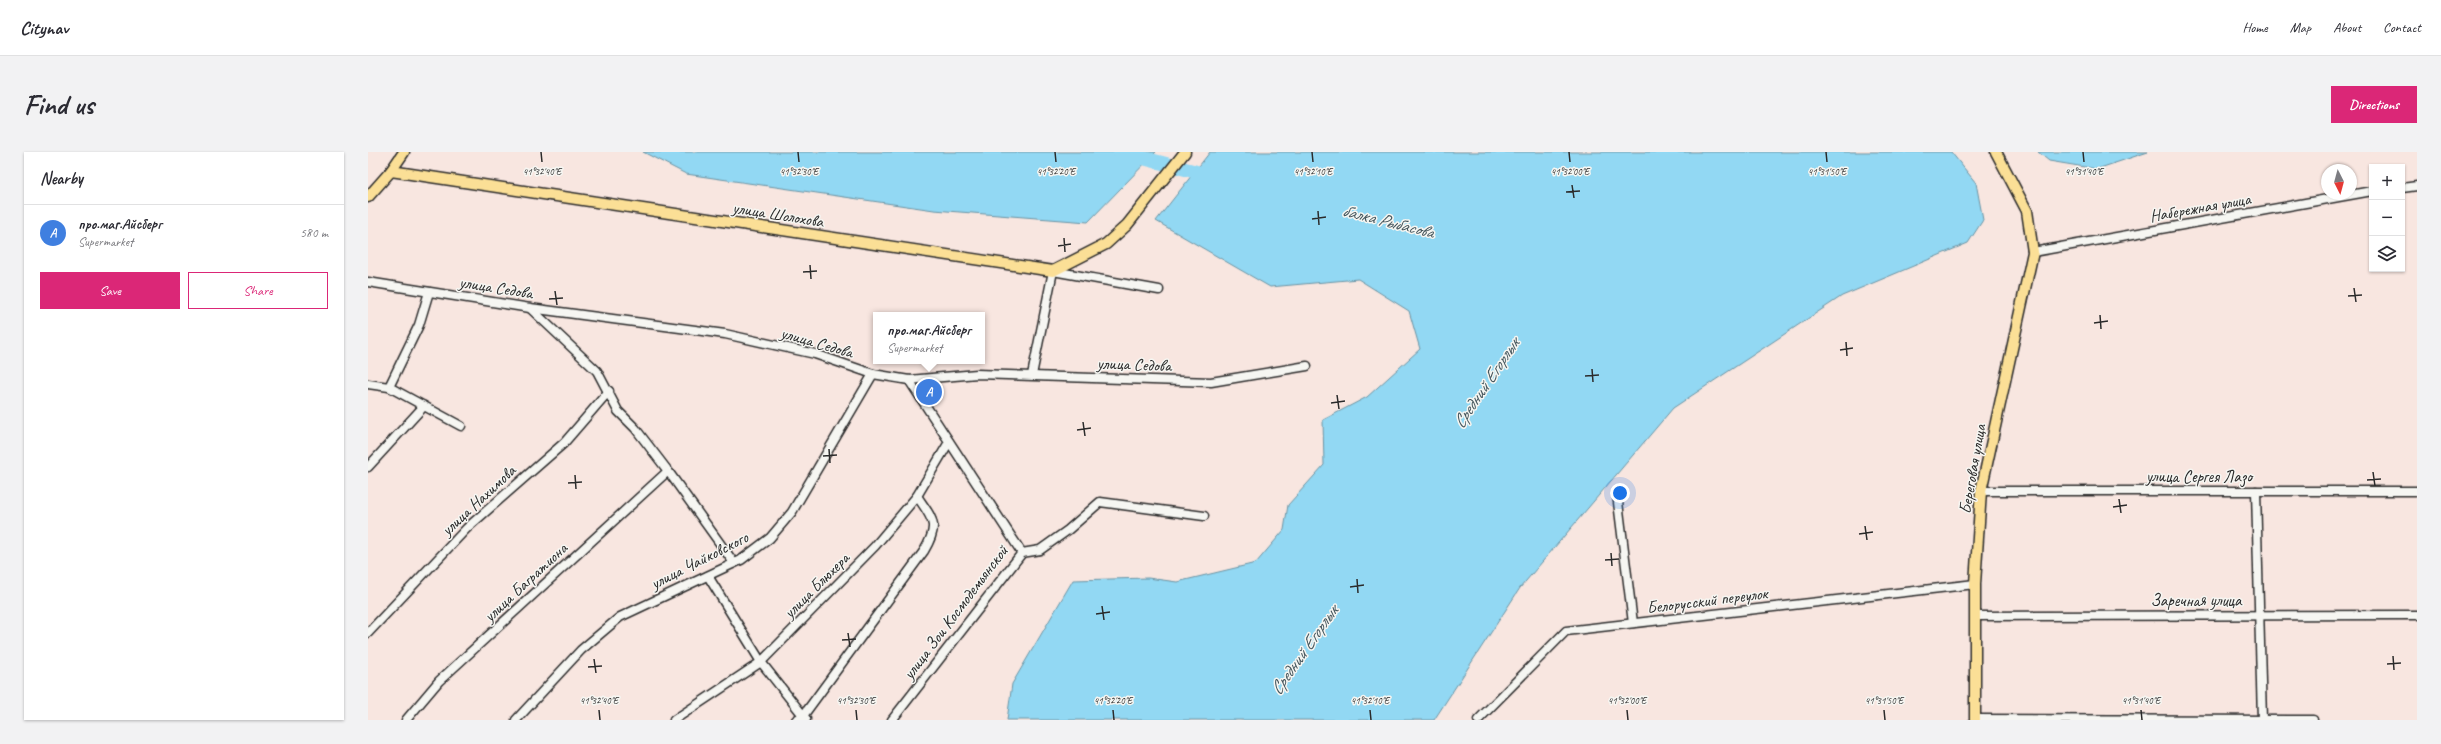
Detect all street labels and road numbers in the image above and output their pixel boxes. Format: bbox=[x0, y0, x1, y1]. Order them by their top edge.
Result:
street label: Набережная улица bbox=[2148, 188, 2253, 227]
street label: улица Шолохова bbox=[730, 197, 826, 232]
street label: улица Седова bbox=[457, 271, 536, 304]
street label: улица Седова bbox=[777, 322, 857, 363]
street label: улица Седова bbox=[1096, 353, 1173, 376]
street label: Береговая улица bbox=[1954, 422, 1991, 515]
street label: улица Нахимова bbox=[436, 459, 521, 541]
street label: улица Сергея Лазо bbox=[2145, 466, 2254, 488]
street label: улица Чайковского bbox=[646, 526, 752, 594]
street label: улица Багратиона bbox=[478, 537, 572, 627]
street label: улица Зои Космодемьянской bbox=[898, 540, 1013, 684]
street label: улица Блюхера bbox=[778, 547, 855, 623]
street label: Белорусский переулок bbox=[1646, 582, 1770, 618]
street label: Заречная улица bbox=[2151, 590, 2243, 611]

